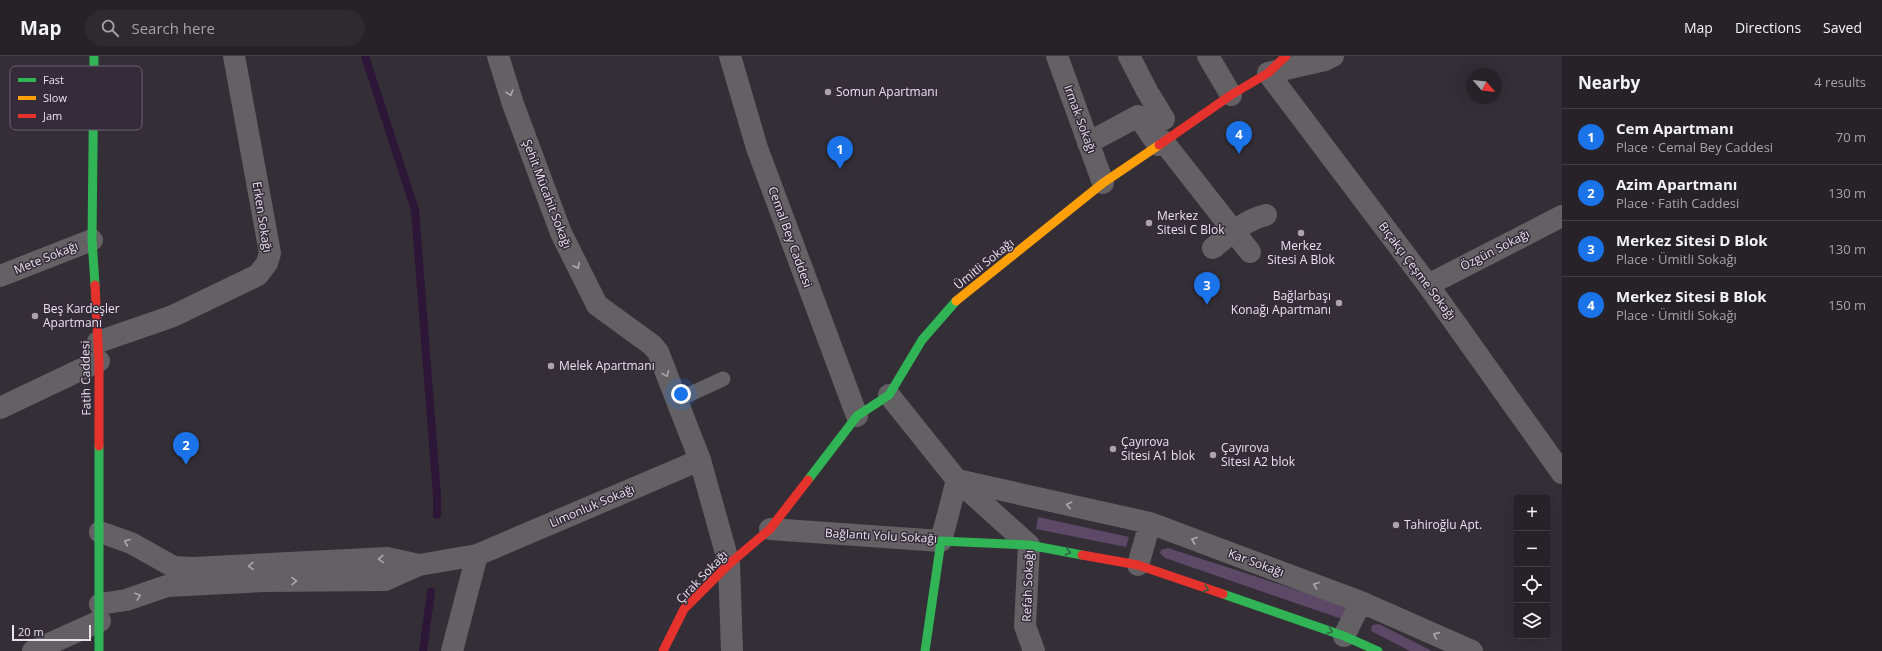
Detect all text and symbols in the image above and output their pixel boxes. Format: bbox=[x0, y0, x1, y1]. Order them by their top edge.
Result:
search box bbox=[85, 10, 365, 46]
text: Map bbox=[20, 15, 61, 41]
icon: search bbox=[99, 17, 121, 39]
text: Search here bbox=[131, 18, 215, 38]
text: Map bbox=[1684, 18, 1713, 37]
text: Directions bbox=[1735, 18, 1801, 37]
text: Saved bbox=[1823, 18, 1862, 37]
legend bbox=[10, 66, 142, 130]
north arrow bbox=[1466, 68, 1502, 104]
text: Nearby bbox=[1578, 71, 1640, 94]
text: Fast bbox=[43, 72, 64, 87]
text: 4 results bbox=[1814, 73, 1866, 91]
street label: Irmak Sokağı bbox=[1060, 82, 1101, 155]
place label: Somun Apartmanı bbox=[836, 83, 938, 100]
marker: Somun Apartmanı bbox=[823, 87, 833, 97]
text: Slow bbox=[43, 90, 67, 105]
one-way arrow bbox=[505, 90, 513, 97]
text: Jam bbox=[42, 108, 62, 123]
text: Cem Apartmanı bbox=[1616, 118, 1734, 138]
pin: 4 bbox=[1226, 121, 1252, 154]
text: 1 bbox=[1587, 128, 1595, 146]
text: 70 m bbox=[1836, 128, 1866, 146]
pin: 1 bbox=[827, 136, 853, 169]
street label: Şehit Mücahit Sokağı bbox=[519, 137, 576, 251]
text: Place · Cemal Bey Caddesi bbox=[1616, 138, 1773, 156]
text: Azim Apartmanı bbox=[1616, 174, 1737, 194]
street label: Erken Sokağı bbox=[249, 180, 276, 254]
street label: Cemal Bey Caddesi bbox=[764, 184, 817, 290]
text: 2 bbox=[1587, 184, 1595, 202]
text: 130 m bbox=[1828, 184, 1866, 202]
text: Place · Fatih Caddesi bbox=[1616, 194, 1739, 212]
place label: Merkez Sitesi C Blok bbox=[1157, 207, 1225, 238]
marker: Merkez Sitesi C Blok bbox=[1144, 218, 1154, 228]
street label: Bıçakçı Çeşme Sokağı bbox=[1375, 218, 1460, 323]
street label: Özgün Sokağı bbox=[1457, 225, 1532, 274]
marker: Merkez Sitesi A Blok bbox=[1296, 228, 1306, 238]
text: Merkez Sitesi D Blok bbox=[1616, 230, 1768, 250]
street label: Ümitli Sokağı bbox=[950, 234, 1017, 293]
street label: Mete Sokağı bbox=[11, 237, 81, 278]
place label: Merkez Sitesi A Blok bbox=[1267, 237, 1335, 268]
text: 3 bbox=[1587, 240, 1595, 258]
text: 130 m bbox=[1828, 240, 1866, 258]
text: Place · Ümitli Sokağı bbox=[1616, 250, 1737, 268]
one-way arrow bbox=[572, 262, 580, 270]
pin: 3 bbox=[1194, 272, 1220, 305]
text: Merkez Sitesi B Blok bbox=[1616, 286, 1767, 306]
place label: Bağlarbaşı Konağı Apartmanı bbox=[1231, 287, 1331, 318]
text: 4 bbox=[1587, 296, 1595, 314]
text: 150 m bbox=[1828, 296, 1866, 314]
marker: Bağlarbaşı Konağı Apartmanı bbox=[1334, 298, 1344, 308]
place label: Beş Kardeşler Apartmanı bbox=[43, 300, 120, 331]
text: Place · Ümitli Sokağı bbox=[1616, 306, 1737, 324]
marker: Beş Kardeşler Apartmanı bbox=[30, 311, 40, 321]
street label: Fatih Caddesi bbox=[76, 340, 95, 416]
place label: Melek Apartmanı bbox=[559, 357, 655, 374]
marker: Melek Apartmanı bbox=[546, 361, 556, 371]
one-way arrow bbox=[662, 370, 670, 377]
your location bbox=[671, 384, 691, 404]
pin: 2 bbox=[173, 432, 199, 465]
place label: Çayırova Sitesi A1 blok bbox=[1121, 433, 1196, 464]
place label: Çayırova Sitesi A2 blok bbox=[1221, 439, 1296, 470]
marker: Çayırova Sitesi A1 blok bbox=[1108, 444, 1118, 454]
marker: Çayırova Sitesi A2 blok bbox=[1208, 450, 1218, 460]
street label: Limonluk Sokağı bbox=[547, 480, 637, 531]
map controls bbox=[1514, 495, 1550, 639]
button: + bbox=[1514, 495, 1550, 531]
one-way arrow bbox=[1066, 502, 1072, 510]
place label: Tahiroğlu Apt. bbox=[1404, 516, 1482, 533]
marker: Tahiroğlu Apt. bbox=[1391, 520, 1401, 530]
street label: Bağlantı Yolu Sokağı bbox=[825, 524, 937, 547]
button: − bbox=[1514, 531, 1550, 567]
one-way arrow bbox=[1191, 536, 1198, 544]
one-way arrow bbox=[124, 539, 131, 547]
street label: Kar Sokağı bbox=[1226, 545, 1286, 580]
street label: Çırak Sokağı bbox=[672, 546, 731, 607]
one-way arrow bbox=[1064, 547, 1071, 556]
street label: Refah Sokağı bbox=[1018, 550, 1037, 622]
one-way arrow bbox=[378, 555, 384, 563]
one-way arrow bbox=[248, 561, 254, 570]
button: locate bbox=[1514, 567, 1550, 603]
one-way arrow bbox=[291, 577, 297, 585]
one-way arrow bbox=[1313, 582, 1320, 590]
one-way arrow bbox=[1203, 584, 1210, 592]
one-way arrow bbox=[134, 592, 141, 600]
button: layers bbox=[1514, 603, 1550, 639]
scale bar bbox=[12, 623, 91, 642]
text: 20 m bbox=[18, 624, 44, 639]
one-way arrow bbox=[1326, 626, 1333, 634]
one-way arrow bbox=[1433, 632, 1440, 640]

